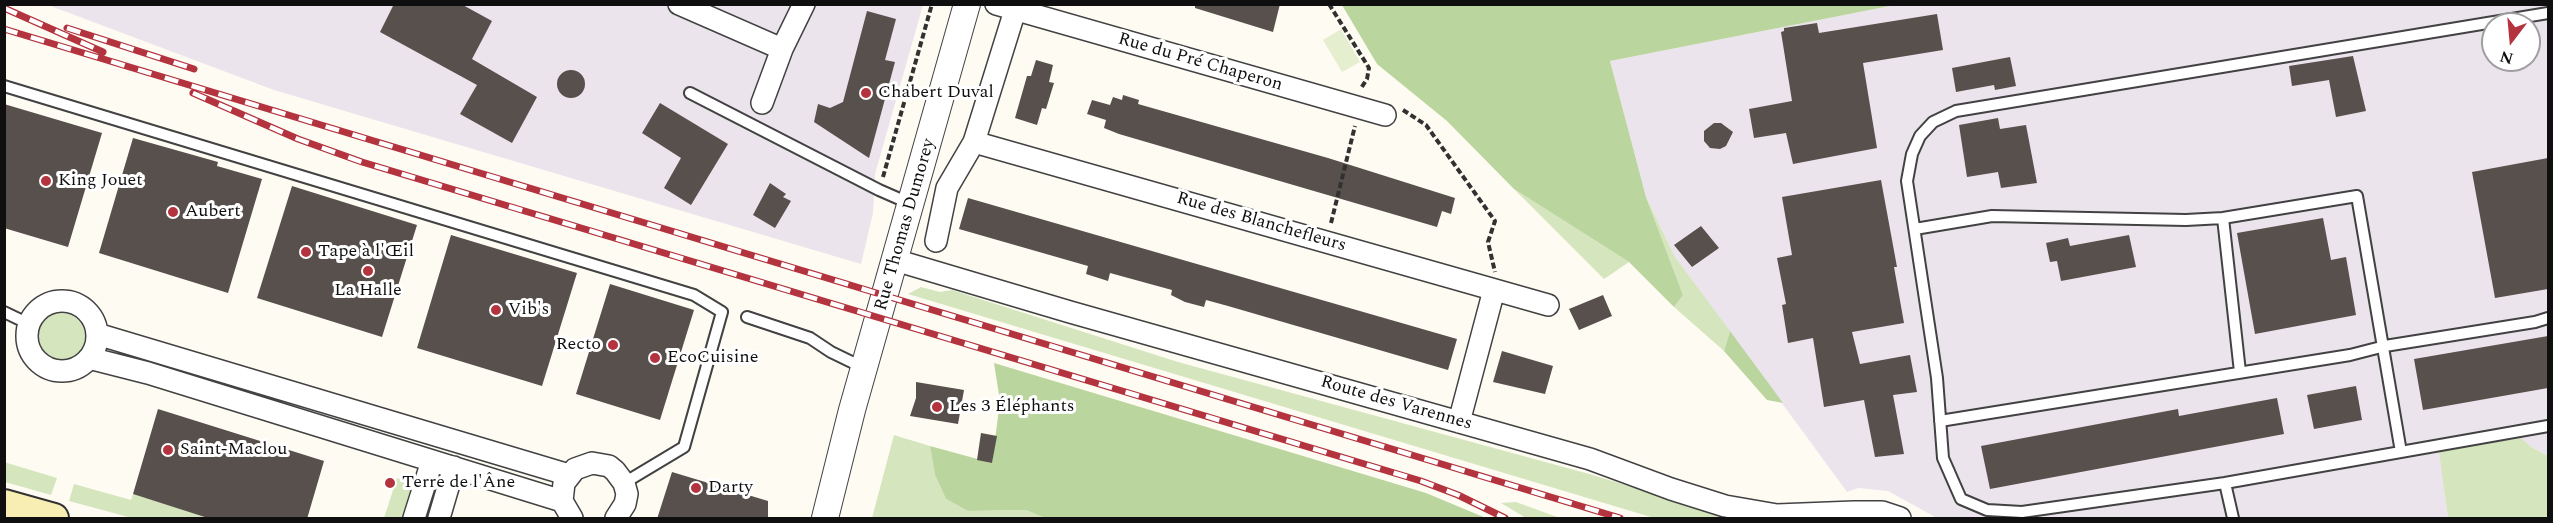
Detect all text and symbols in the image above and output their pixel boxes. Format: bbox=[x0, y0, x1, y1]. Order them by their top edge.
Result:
north arrow bbox=[2481, 12, 2541, 72]
street label: Rue du Pré Chaperon bbox=[1115, 29, 1285, 97]
text: N bbox=[2497, 44, 2516, 71]
place label: Chabert Duval bbox=[878, 82, 994, 104]
marker: Chabert Duval bbox=[859, 86, 873, 100]
street label: Rue Thomas Dumorey bbox=[871, 137, 941, 313]
place label: King Jouet bbox=[58, 170, 143, 192]
marker: King Jouet bbox=[39, 174, 53, 188]
street label: Rue des Blanchefleurs bbox=[1174, 188, 1348, 258]
place label: Aubert bbox=[185, 201, 241, 223]
marker: Aubert bbox=[166, 205, 180, 219]
place label: Tape à l'Œil bbox=[318, 241, 414, 263]
marker: Tape à l'Œil bbox=[299, 245, 313, 259]
marker: La Halle bbox=[361, 264, 375, 278]
place label: La Halle bbox=[334, 280, 402, 302]
place label: Vib's bbox=[508, 299, 549, 321]
marker: Vib's bbox=[489, 303, 503, 317]
place label: Recto bbox=[556, 334, 601, 356]
marker: Recto bbox=[606, 338, 620, 352]
place label: EcoCuisine bbox=[667, 347, 758, 369]
marker: EcoCuisine bbox=[648, 351, 662, 365]
street label: Route des Varennes bbox=[1318, 372, 1474, 436]
place label: Les 3 Éléphants bbox=[949, 396, 1075, 418]
marker: Les 3 Éléphants bbox=[930, 400, 944, 414]
place label: Saint-Maclou bbox=[180, 439, 287, 461]
marker: Saint-Maclou bbox=[161, 443, 175, 457]
place label: Terre de l'Âne bbox=[402, 472, 515, 494]
marker: Terre de l'Âne bbox=[383, 476, 397, 490]
place label: Darty bbox=[708, 477, 753, 499]
marker: Darty bbox=[689, 481, 703, 495]

